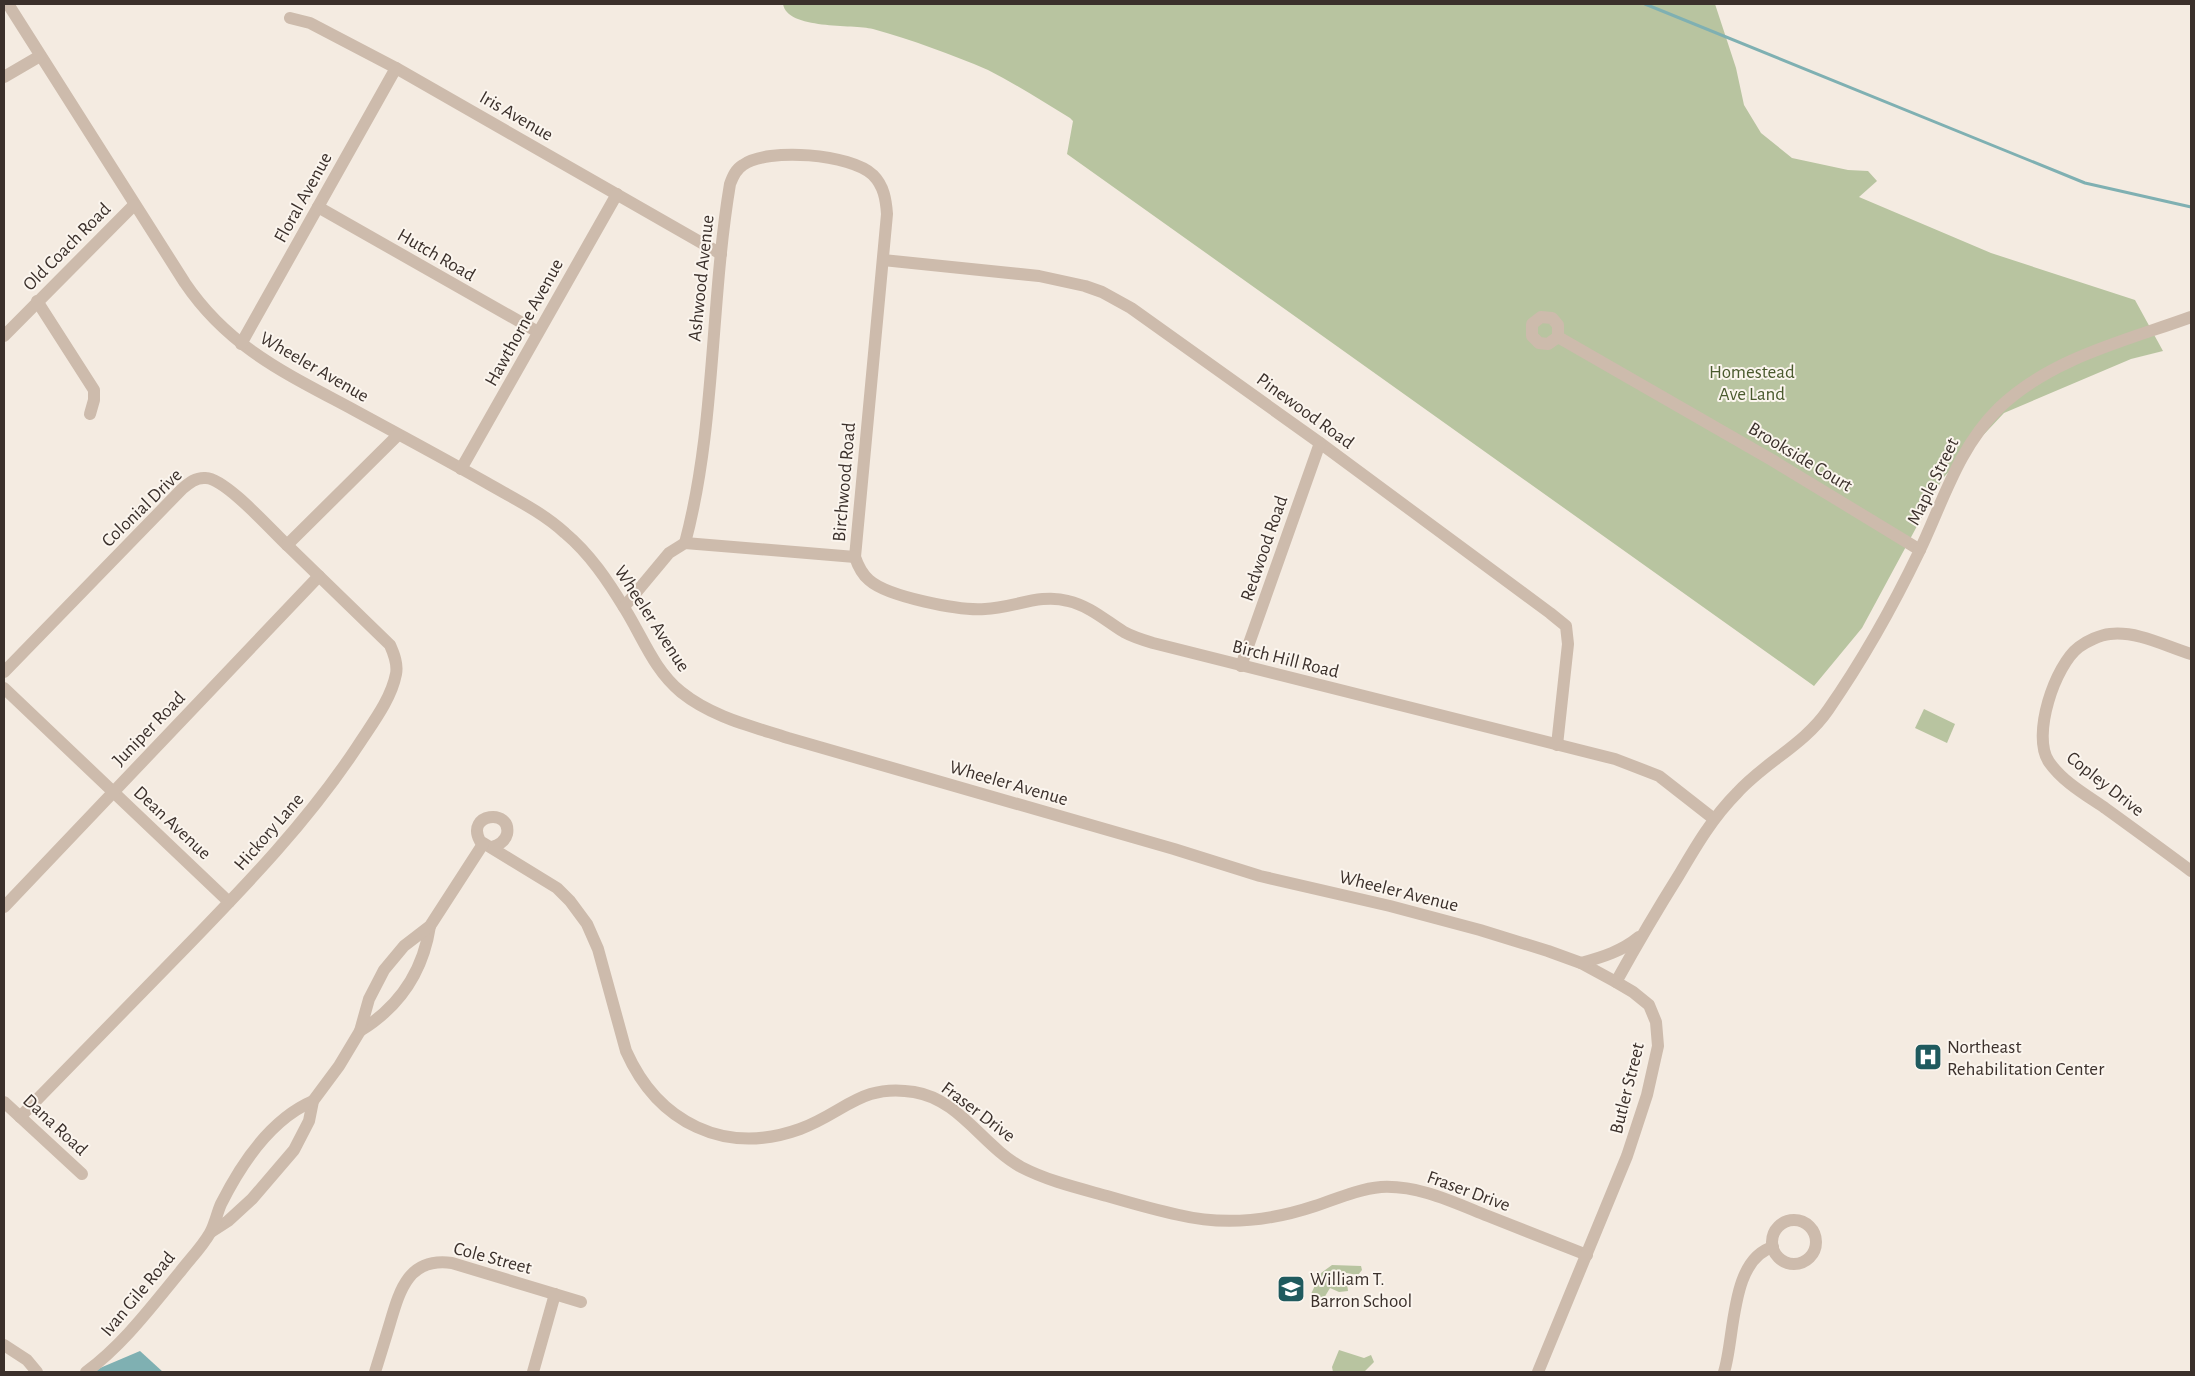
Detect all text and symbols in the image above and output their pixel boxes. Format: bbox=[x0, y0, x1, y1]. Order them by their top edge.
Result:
street label: Iris Avenue bbox=[476, 88, 556, 145]
street label: Floral Avenue bbox=[271, 149, 336, 246]
street label: Old Coach Road bbox=[20, 199, 115, 295]
street label: Ashwood Avenue bbox=[685, 214, 718, 342]
street label: Hutch Road bbox=[394, 225, 479, 285]
street label: Hawthorne Avenue bbox=[482, 256, 567, 390]
street label: Wheeler Avenue bbox=[257, 328, 372, 406]
park label: Homestead Ave Land bbox=[1709, 363, 1795, 404]
street label: Pinewood Road bbox=[1253, 370, 1357, 453]
street label: Brookside Court bbox=[1745, 419, 1855, 496]
street label: Birchwood Road bbox=[830, 422, 859, 543]
street label: Maple Street bbox=[1904, 435, 1963, 528]
street label: Colonial Drive bbox=[98, 465, 186, 551]
street label: Redwood Road bbox=[1237, 493, 1291, 604]
street label: Wheeler Avenue bbox=[610, 562, 693, 675]
street label: Birch Hill Road bbox=[1230, 637, 1341, 682]
street label: Juniper Road bbox=[109, 688, 189, 770]
street label: Copley Drive bbox=[2063, 748, 2147, 820]
street label: Wheeler Avenue bbox=[947, 757, 1070, 809]
street label: Dean Avenue bbox=[130, 783, 214, 863]
street label: Hickory Lane bbox=[231, 790, 307, 874]
street label: Wheeler Avenue bbox=[1337, 867, 1460, 915]
place label: Northeast Rehabilitation Center bbox=[1947, 1038, 2104, 1079]
street label: Butler Street bbox=[1607, 1041, 1648, 1136]
hospital icon: Northeast Rehabilitation Center bbox=[1913, 1042, 1943, 1072]
street label: Fraser Drive bbox=[938, 1078, 1018, 1146]
street label: Dana Road bbox=[19, 1091, 91, 1160]
street label: Fraser Drive bbox=[1424, 1168, 1513, 1215]
street label: Cole Street bbox=[451, 1239, 534, 1278]
street label: Ivan Gile Road bbox=[97, 1248, 179, 1340]
place label: William T. Barron School bbox=[1310, 1270, 1412, 1311]
school or university icon: William T. Barron School bbox=[1276, 1274, 1306, 1304]

